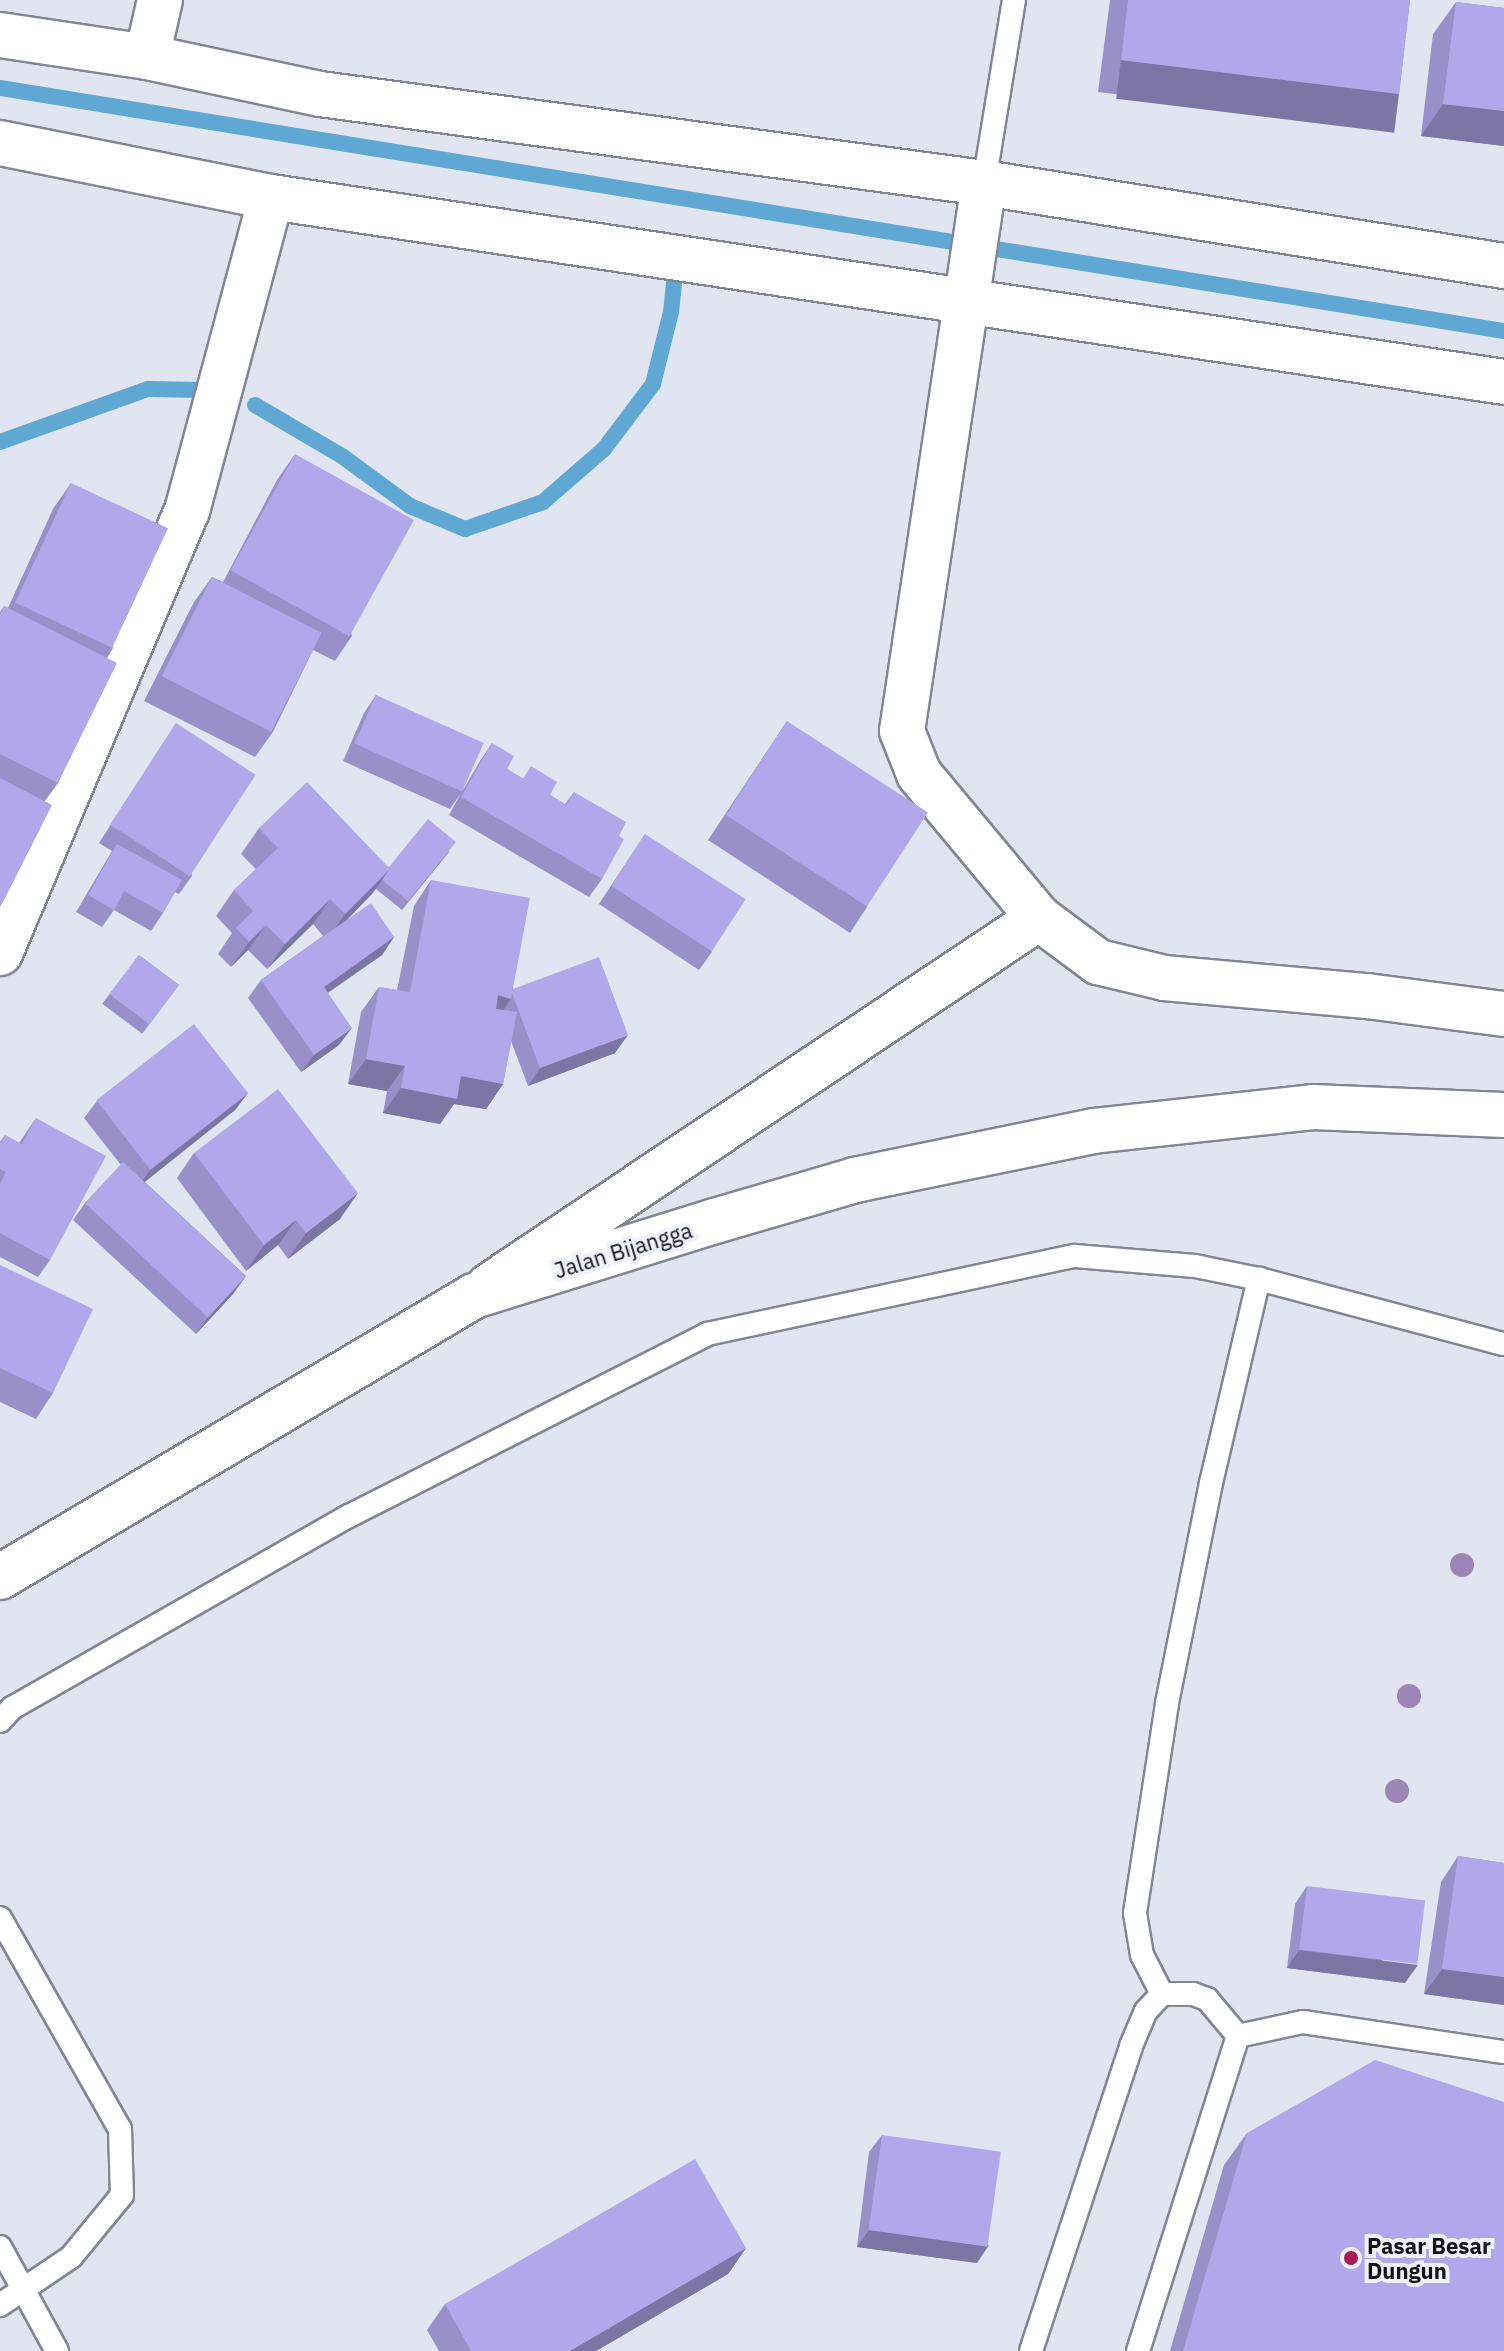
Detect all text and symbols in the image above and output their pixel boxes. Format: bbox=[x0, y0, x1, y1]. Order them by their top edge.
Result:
street label: Jalan Bijangga bbox=[551, 1216, 695, 1284]
place label: Pasar Besar Dungun bbox=[1367, 2232, 1491, 2284]
marker: Pasar Besar Dungun bbox=[1342, 2249, 1360, 2267]

